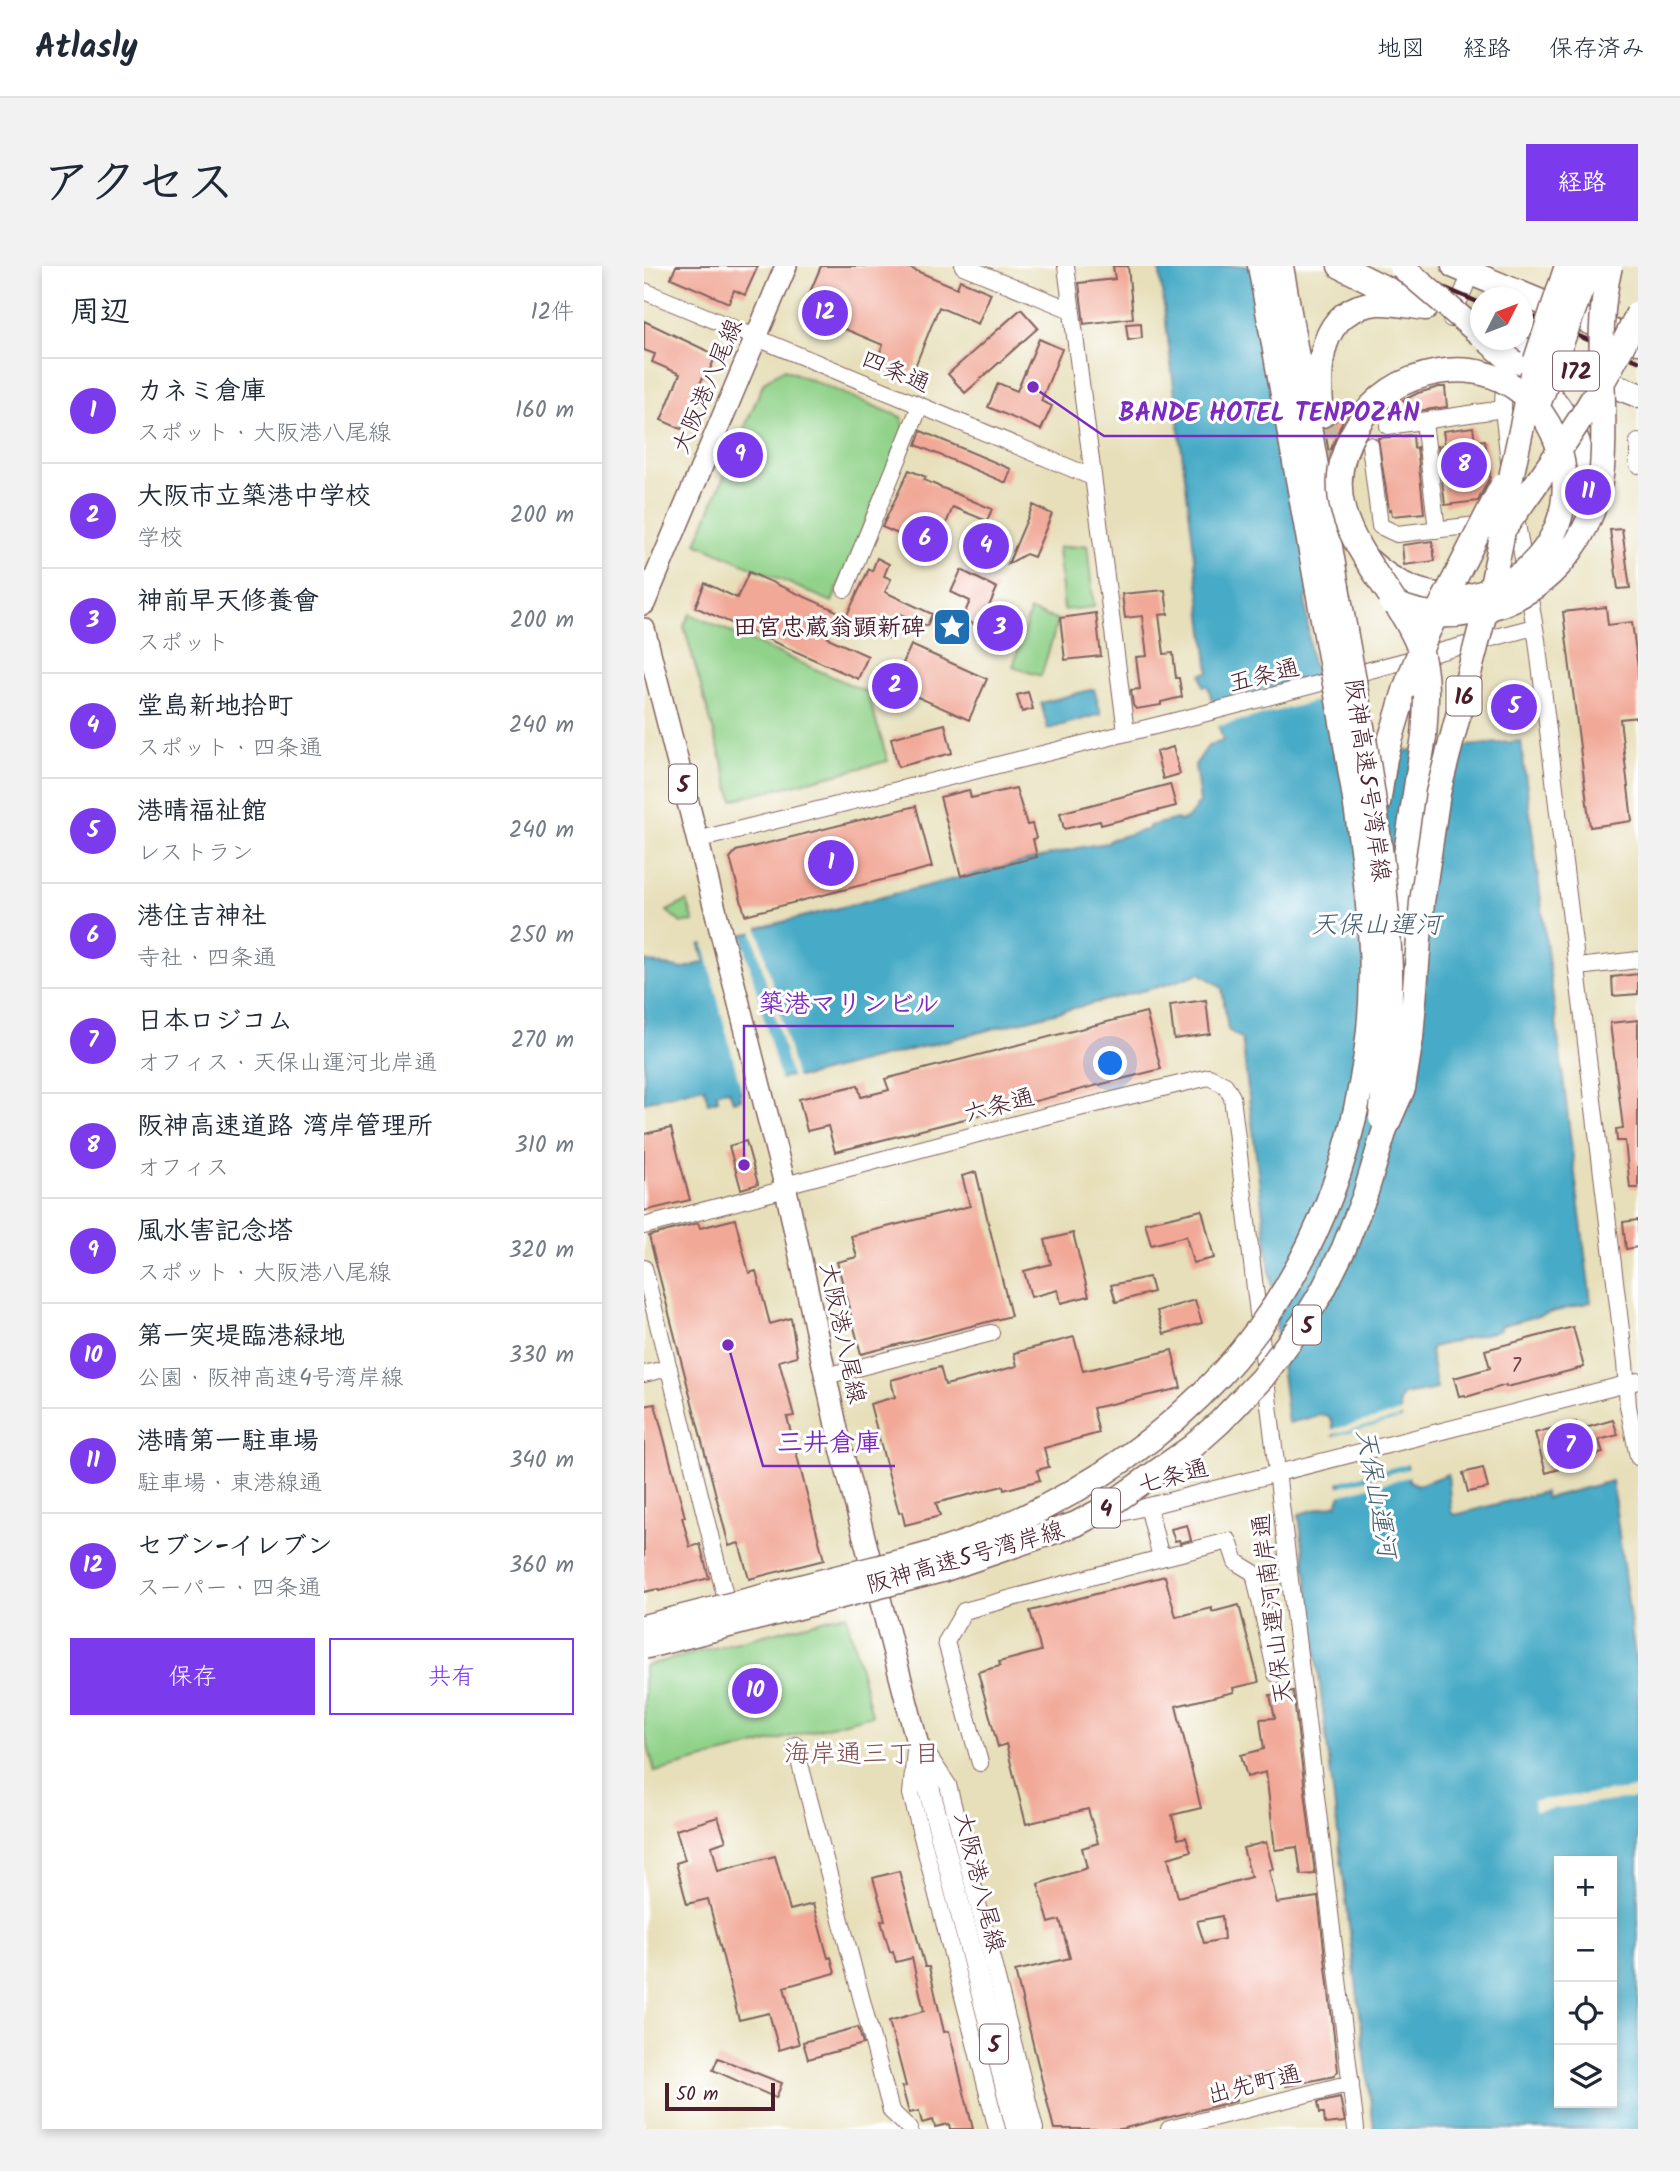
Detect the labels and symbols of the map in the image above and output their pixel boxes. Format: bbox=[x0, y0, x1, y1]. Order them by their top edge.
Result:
pin: 12 bbox=[802, 287, 848, 339]
north arrow bbox=[1470, 287, 1533, 350]
street label: 大阪港八尾線 bbox=[662, 313, 754, 460]
street label: 四条通 bbox=[855, 340, 936, 404]
road number: 172 bbox=[1553, 352, 1599, 390]
callout: BANDE HOTEL TENPOZAN bbox=[1104, 389, 1434, 436]
text: BANDE HOTEL TENPOZAN bbox=[1118, 393, 1420, 435]
pin: 9 bbox=[717, 429, 763, 481]
pin: 8 bbox=[1441, 439, 1487, 491]
pin: 11 bbox=[1565, 466, 1611, 518]
pin: 6 bbox=[902, 513, 948, 565]
pin: 4 bbox=[963, 520, 1009, 572]
pin: 3 bbox=[977, 602, 1023, 654]
place icon: 田宮忠蔵翁顕新碑 bbox=[931, 606, 973, 648]
place label: 田宮忠蔵翁顕新碑 bbox=[733, 609, 925, 648]
street label: 五条通 bbox=[1225, 649, 1304, 704]
pin: 2 bbox=[872, 660, 918, 712]
street label: 阪神高速5号湾岸線 bbox=[1333, 676, 1400, 884]
road number: 16 bbox=[1446, 676, 1482, 716]
pin: 5 bbox=[1491, 681, 1537, 733]
road number: 5 bbox=[669, 764, 697, 804]
pin: 1 bbox=[808, 837, 854, 889]
water label: 天保山運河 bbox=[1311, 905, 1445, 947]
callout: 築港マリンビル bbox=[744, 979, 954, 1026]
text: 築港マリンビル bbox=[758, 984, 940, 1026]
your location bbox=[1093, 1046, 1127, 1080]
street label: 六条通 bbox=[960, 1078, 1039, 1135]
street label: 大阪港八尾線 bbox=[807, 1259, 876, 1408]
road number: 5 bbox=[1293, 1306, 1321, 1344]
house number: 7 bbox=[1511, 1350, 1522, 1383]
callout: 三井倉庫 bbox=[763, 1419, 895, 1466]
pin: 7 bbox=[1547, 1420, 1593, 1472]
text: 三井倉庫 bbox=[777, 1423, 881, 1465]
water label: 天保山運河 bbox=[1343, 1426, 1408, 1565]
street label: 七条通 bbox=[1134, 1449, 1213, 1506]
road number: 4 bbox=[1092, 1488, 1120, 1527]
street label: 阪神高速5号湾岸線 bbox=[862, 1511, 1069, 1605]
street label: 天保山運河南岸通 bbox=[1242, 1511, 1305, 1706]
pin: 10 bbox=[732, 1665, 778, 1717]
district label: 海岸通三丁目 bbox=[784, 1734, 940, 1776]
street label: 大阪港八尾線 bbox=[942, 1808, 1015, 1957]
road number: 5 bbox=[980, 2024, 1008, 2064]
street label: 出先町通 bbox=[1203, 2055, 1306, 2116]
scale bar bbox=[665, 2080, 775, 2112]

